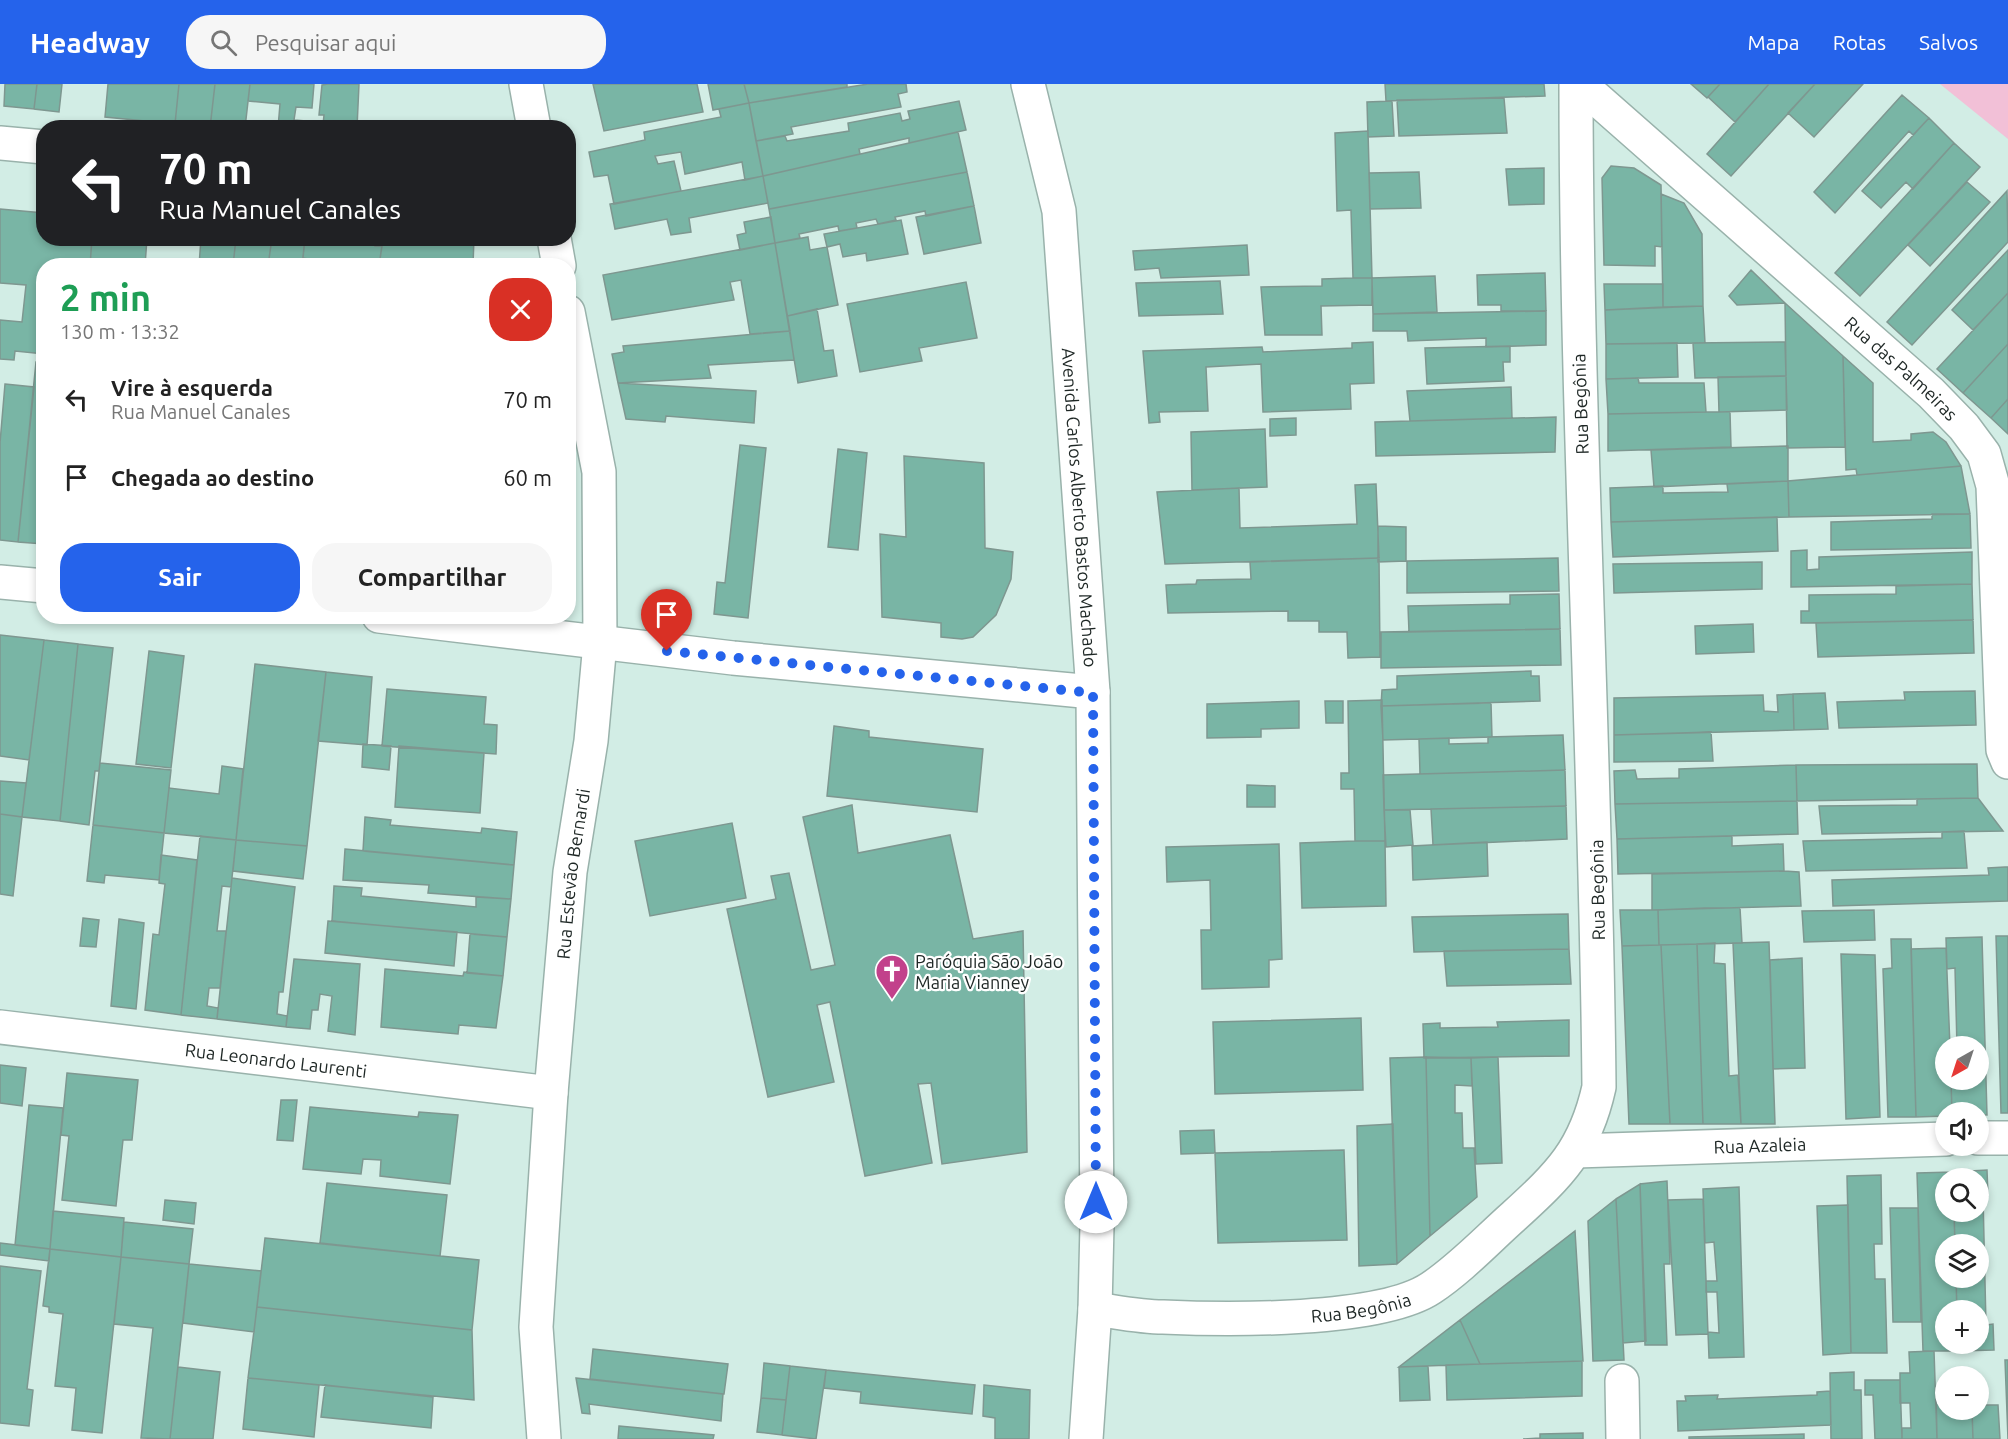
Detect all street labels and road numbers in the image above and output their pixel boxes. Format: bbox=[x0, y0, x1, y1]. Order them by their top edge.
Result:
street label: Rua das Palmeiras bbox=[1841, 312, 1962, 424]
street label: Avenida Carlos Alberto Bastos Machado bbox=[1059, 347, 1101, 668]
street label: Rua Begônia bbox=[1568, 353, 1592, 455]
street label: Rua Estevão Bernardi bbox=[553, 787, 593, 960]
street label: Rua Begônia bbox=[1586, 839, 1608, 941]
street label: Rua Leonardo Laurenti bbox=[184, 1039, 368, 1081]
street label: Rua Azaleia bbox=[1713, 1134, 1807, 1157]
street label: Rua Begônia bbox=[1310, 1289, 1413, 1326]

